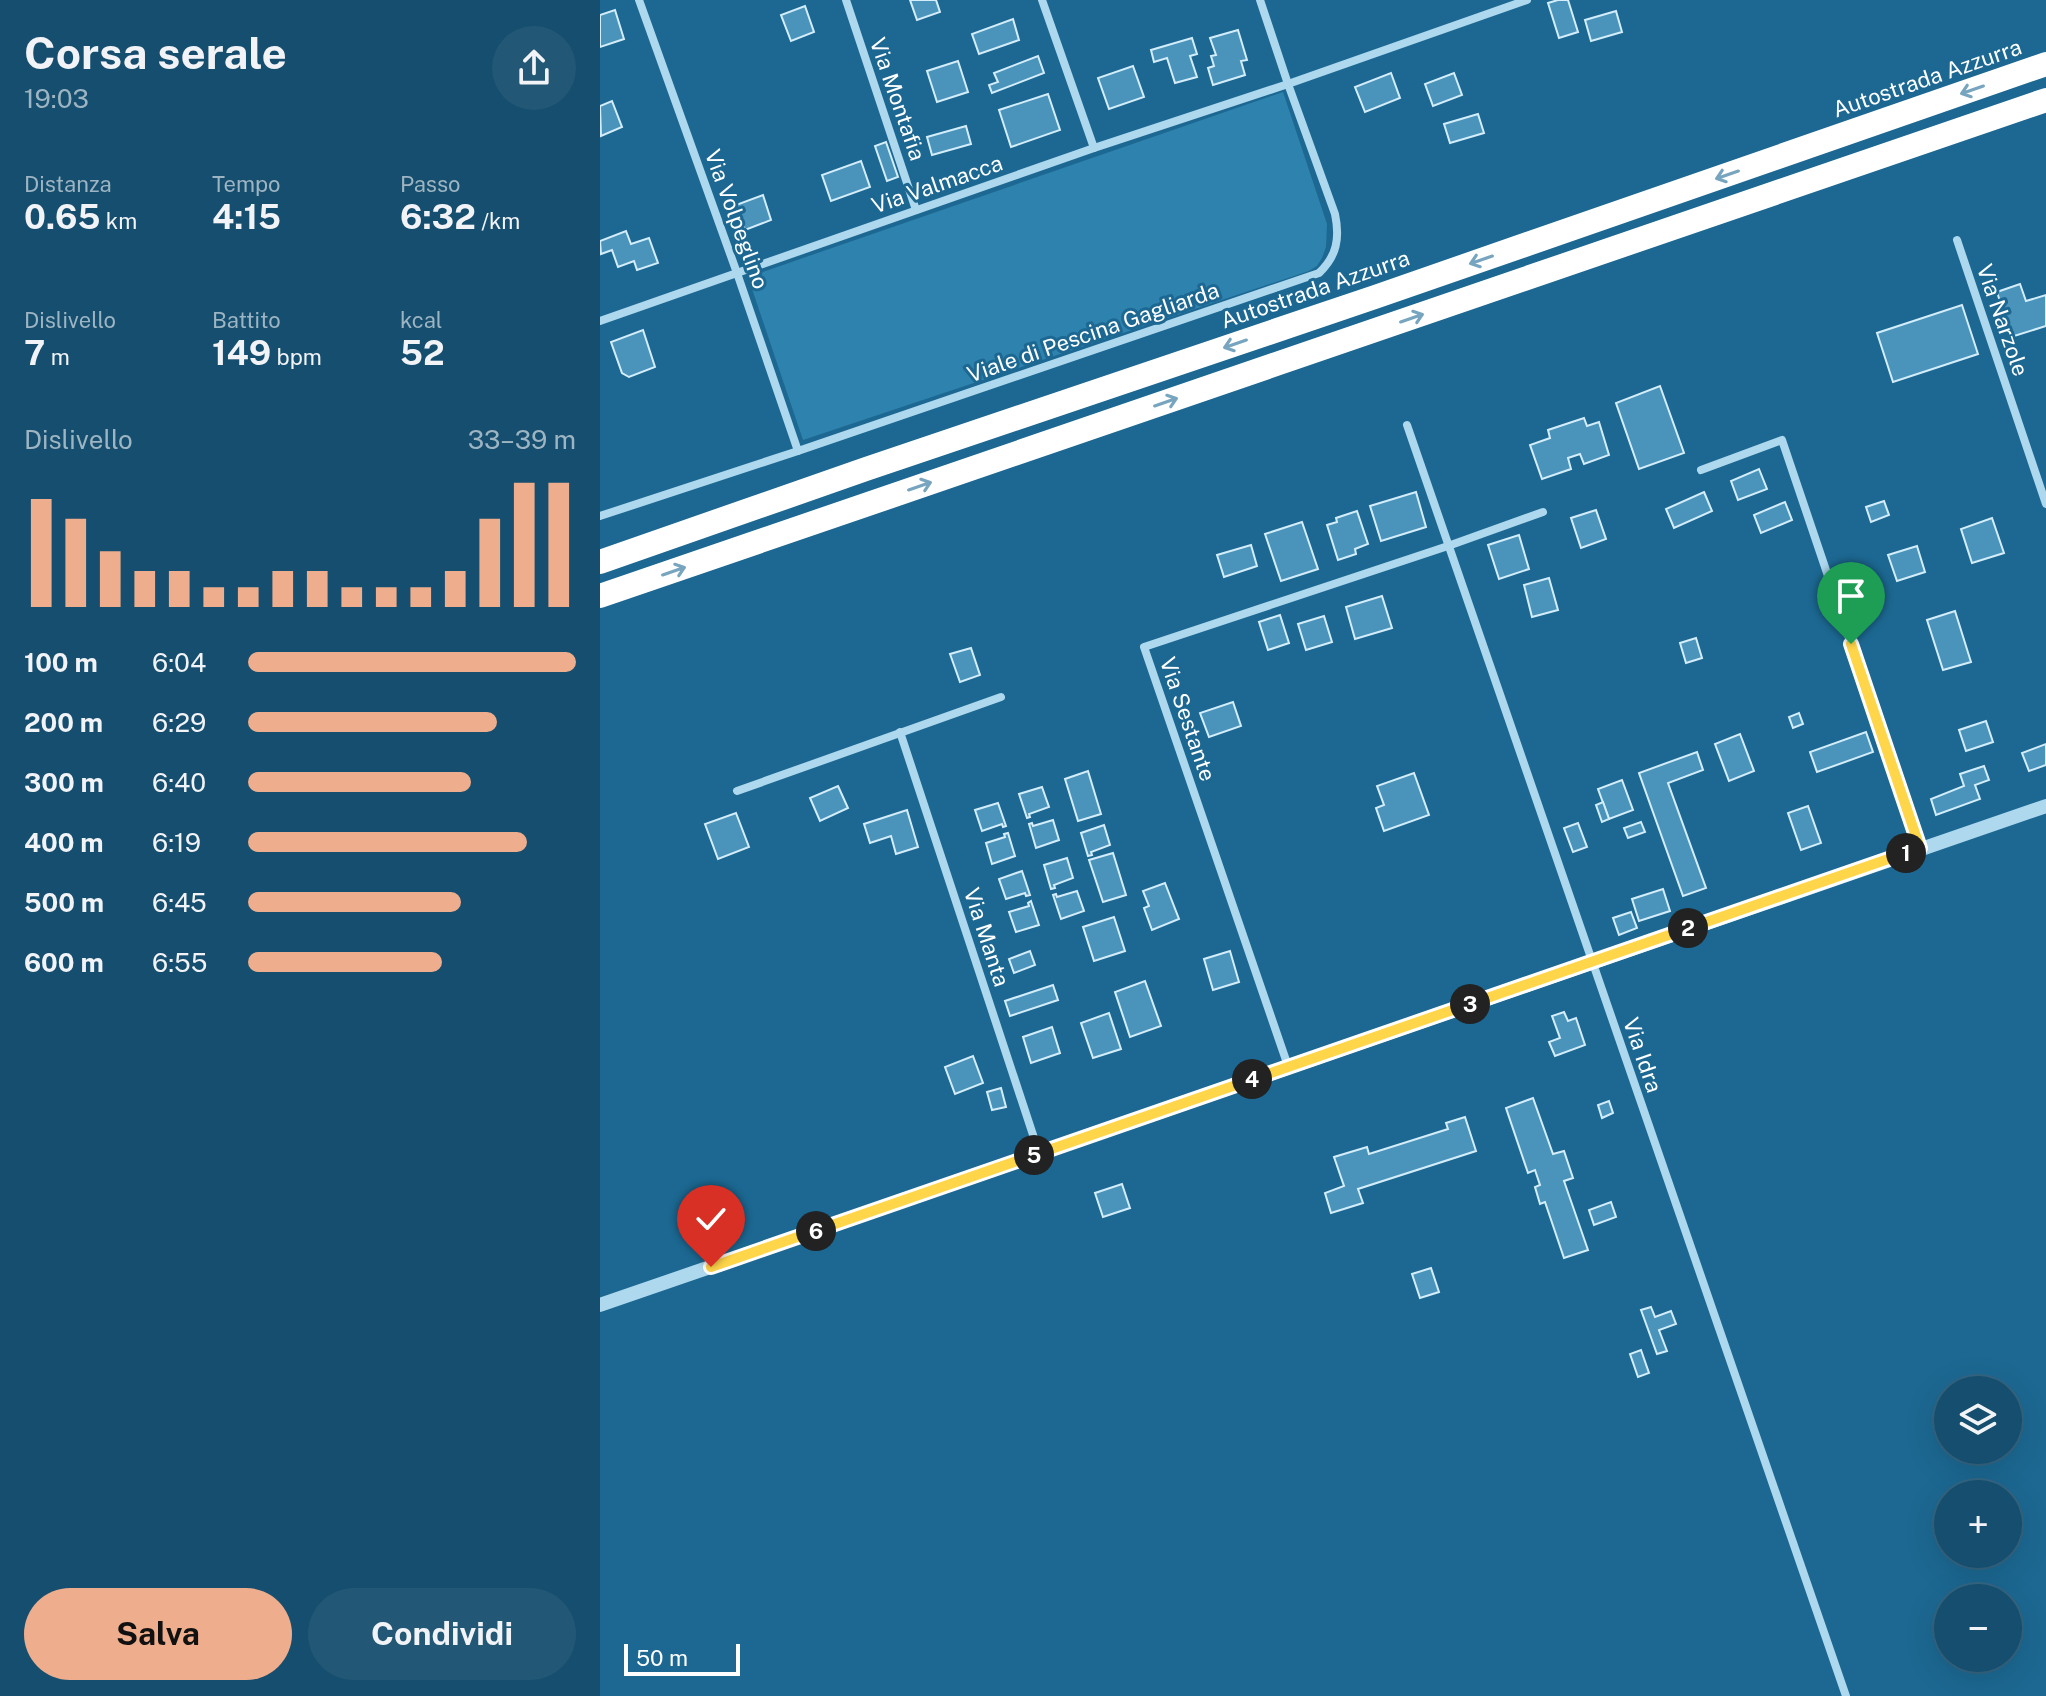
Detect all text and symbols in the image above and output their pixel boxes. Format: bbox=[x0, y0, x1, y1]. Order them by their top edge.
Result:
button: share bbox=[492, 26, 576, 110]
text: Corsa serale bbox=[24, 27, 287, 79]
street label: Autostrada Azzurra bbox=[1829, 33, 2025, 123]
street label: Via Montafia bbox=[865, 34, 931, 164]
text: 19:03 bbox=[24, 83, 89, 114]
one-way arrow bbox=[1960, 83, 1985, 98]
street label: Via Volpeglino bbox=[700, 146, 774, 292]
street label: Via Valmacca bbox=[868, 149, 1006, 219]
one-way arrow bbox=[1714, 168, 1739, 183]
text: Distanza bbox=[24, 171, 112, 197]
text: Tempo bbox=[212, 171, 281, 197]
text: Passo bbox=[400, 171, 461, 197]
text: 0.65 bbox=[24, 197, 100, 237]
text: 4:15 bbox=[212, 197, 281, 237]
text: 6:32 bbox=[400, 197, 476, 237]
text: km bbox=[100, 208, 137, 234]
text: /km bbox=[476, 208, 520, 234]
street label: Autostrada Azzurra bbox=[1217, 244, 1413, 334]
one-way arrow bbox=[1469, 254, 1494, 269]
street label: Via Narzole bbox=[1972, 261, 2034, 379]
street label: Viale di Pescina Gagliarda bbox=[964, 277, 1222, 387]
text: Dislivello bbox=[24, 307, 116, 333]
text: Battito bbox=[212, 307, 281, 333]
text: kcal bbox=[400, 307, 442, 333]
one-way arrow bbox=[1399, 310, 1424, 325]
text: 7 bbox=[24, 333, 45, 373]
text: 149 bbox=[212, 333, 271, 373]
text: 52 bbox=[400, 333, 445, 373]
one-way arrow bbox=[1223, 338, 1248, 353]
text: m bbox=[45, 344, 70, 370]
text: bpm bbox=[271, 344, 322, 370]
one-way arrow bbox=[1153, 394, 1178, 409]
text: Dislivello bbox=[24, 424, 133, 455]
text: 33–39 m bbox=[468, 424, 576, 455]
one-way arrow bbox=[907, 478, 932, 493]
one-way arrow bbox=[661, 562, 686, 577]
pin bbox=[1817, 562, 1885, 644]
icon: arrive bbox=[1829, 574, 1873, 618]
text: 100 m bbox=[24, 647, 98, 678]
text: 6:04 bbox=[152, 647, 206, 678]
street label: Via Sestante bbox=[1155, 654, 1221, 784]
text: 200 m bbox=[24, 707, 103, 738]
text: 6:29 bbox=[152, 707, 206, 738]
text: 300 m bbox=[24, 767, 104, 798]
text: 6:40 bbox=[152, 767, 206, 798]
text: 400 m bbox=[24, 827, 104, 858]
text: 6:19 bbox=[152, 827, 201, 858]
pin: 1 bbox=[1886, 833, 1926, 873]
text: 1 bbox=[1901, 840, 1911, 866]
street label: Via Manta bbox=[959, 884, 1015, 990]
text: 500 m bbox=[24, 887, 104, 918]
text: 6:45 bbox=[152, 887, 207, 918]
pin: 2 bbox=[1668, 908, 1708, 948]
text: 2 bbox=[1681, 915, 1695, 941]
text: 600 m bbox=[24, 947, 104, 978]
text: 6:55 bbox=[152, 947, 207, 978]
pin: 3 bbox=[1450, 984, 1490, 1024]
text: 3 bbox=[1463, 991, 1477, 1017]
street label: Via Idra bbox=[1618, 1014, 1668, 1096]
pin: 4 bbox=[1232, 1059, 1272, 1099]
text: 4 bbox=[1245, 1066, 1259, 1092]
pin: 5 bbox=[1014, 1135, 1054, 1175]
text: 5 bbox=[1027, 1142, 1041, 1168]
pin bbox=[677, 1185, 745, 1267]
icon: check bbox=[689, 1197, 733, 1241]
pin: 6 bbox=[796, 1211, 836, 1251]
text: 6 bbox=[809, 1218, 823, 1244]
map controls bbox=[1934, 1376, 2022, 1672]
button: layers bbox=[1934, 1376, 2022, 1464]
button: + bbox=[1934, 1480, 2022, 1568]
button: − bbox=[1934, 1584, 2022, 1672]
button: Salva bbox=[24, 1588, 292, 1680]
button: Condividi bbox=[308, 1588, 576, 1680]
scale bar bbox=[624, 1640, 740, 1676]
text: 50 m bbox=[636, 1645, 688, 1671]

